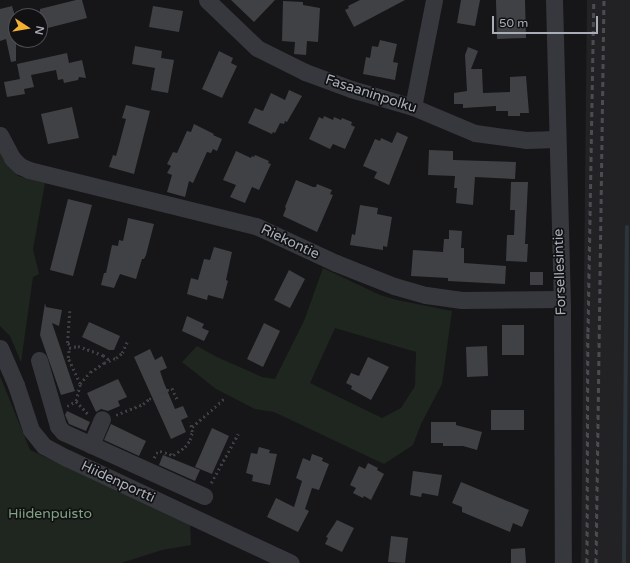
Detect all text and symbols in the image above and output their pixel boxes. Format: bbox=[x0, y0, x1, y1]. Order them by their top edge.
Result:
north arrow bbox=[8, 8, 48, 48]
scale bar bbox=[494, 8, 600, 34]
text: 50 m bbox=[499, 16, 528, 30]
text: N bbox=[32, 25, 47, 36]
street label: Fasaaninpolku bbox=[323, 71, 419, 117]
street label: Riekontie bbox=[258, 221, 322, 263]
street label: Forsellesintie bbox=[550, 228, 570, 316]
street label: Hiidenportti bbox=[78, 458, 158, 506]
park label: Hiidenpuisto bbox=[8, 506, 92, 522]

